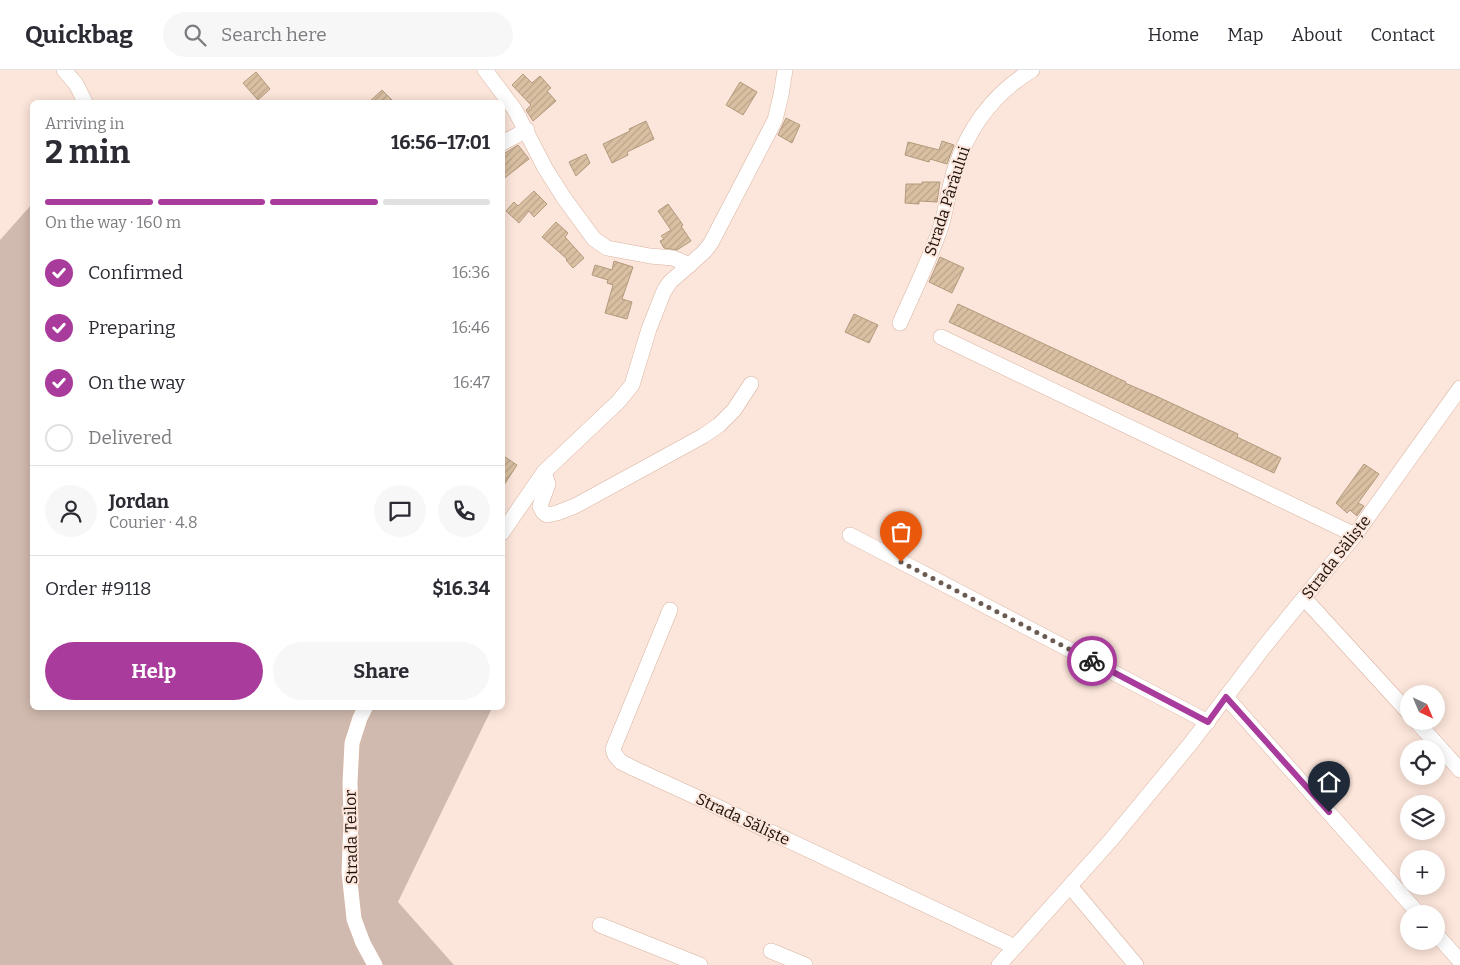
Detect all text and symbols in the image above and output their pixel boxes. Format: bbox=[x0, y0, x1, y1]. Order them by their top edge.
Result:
search box bbox=[163, 12, 513, 57]
text: Quickbag bbox=[25, 21, 133, 49]
icon: search bbox=[181, 21, 209, 49]
text: Search here bbox=[221, 23, 327, 46]
text: Home bbox=[1148, 24, 1199, 46]
text: Map bbox=[1227, 24, 1263, 46]
text: About bbox=[1291, 24, 1342, 46]
text: Contact bbox=[1370, 24, 1435, 46]
text: Arriving in bbox=[45, 114, 124, 133]
text: 16:56–17:01 bbox=[391, 131, 490, 154]
text: 2 min bbox=[45, 133, 130, 171]
street label: Strada Pârâului bbox=[920, 144, 974, 258]
text: On the way · 160 m bbox=[45, 213, 181, 232]
icon: check bbox=[45, 259, 73, 287]
text: Confirmed bbox=[88, 261, 183, 284]
text: 16:36 bbox=[452, 263, 490, 282]
icon: check bbox=[45, 314, 73, 342]
text: Preparing bbox=[88, 316, 176, 339]
text: 16:46 bbox=[452, 318, 490, 337]
icon: check bbox=[45, 369, 73, 397]
text: On the way bbox=[88, 371, 185, 394]
text: 16:47 bbox=[454, 373, 490, 392]
text: Delivered bbox=[88, 426, 172, 449]
button: person bbox=[45, 485, 97, 537]
button: chat bbox=[374, 485, 426, 537]
button: phone bbox=[438, 485, 490, 537]
text: Jordan bbox=[109, 490, 169, 513]
pin bbox=[880, 511, 922, 562]
street label: Strada Săliște bbox=[1297, 511, 1375, 603]
text: Courier · 4.8 bbox=[109, 513, 198, 532]
icon: bag bbox=[887, 518, 915, 546]
text: Order #9118 bbox=[45, 577, 151, 600]
text: $16.34 bbox=[432, 577, 490, 600]
courier bbox=[1067, 636, 1117, 686]
button: Help bbox=[45, 642, 263, 700]
button: Share bbox=[273, 642, 490, 700]
icon: bike bbox=[1078, 647, 1106, 675]
north arrow bbox=[1400, 685, 1445, 730]
map controls bbox=[1400, 685, 1445, 950]
button: locate bbox=[1400, 740, 1445, 785]
pin bbox=[1308, 761, 1350, 812]
icon: home bbox=[1315, 768, 1343, 796]
street label: Strada Teilor bbox=[341, 789, 361, 885]
street label: Strada Săliște bbox=[693, 789, 793, 850]
button: layers bbox=[1400, 795, 1445, 840]
button: + bbox=[1400, 850, 1445, 895]
button: − bbox=[1400, 905, 1445, 950]

